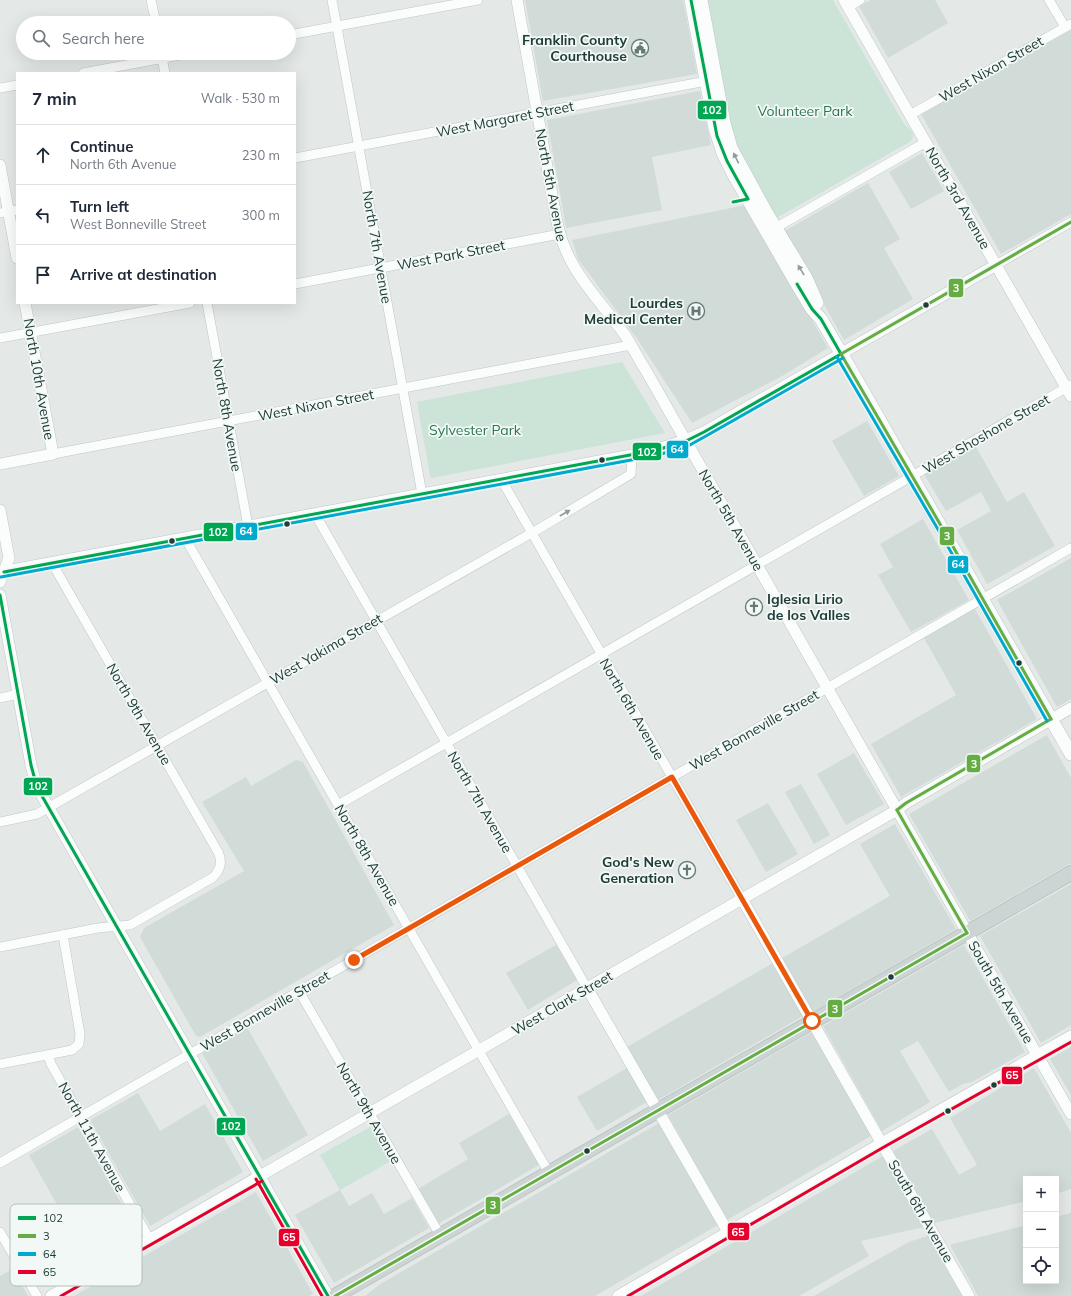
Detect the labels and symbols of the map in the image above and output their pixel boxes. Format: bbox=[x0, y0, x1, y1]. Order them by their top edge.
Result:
place label: Franklin County Courthouse bbox=[522, 31, 627, 65]
street label: West Nixon Street bbox=[936, 32, 1046, 106]
public building icon: Franklin County Courthouse bbox=[630, 38, 650, 58]
street label: West Margaret Street bbox=[435, 97, 575, 141]
line badge: 102 bbox=[697, 100, 727, 120]
park label: Volunteer Park bbox=[758, 102, 853, 120]
text: 102 bbox=[702, 103, 722, 117]
street label: North 5th Avenue bbox=[531, 127, 571, 243]
street label: North 3rd Avenue bbox=[921, 144, 995, 252]
one-way arrow bbox=[733, 152, 739, 163]
street label: North 7th Avenue bbox=[358, 189, 396, 305]
street label: West Park Street bbox=[395, 236, 507, 274]
one-way arrow bbox=[798, 264, 805, 276]
line badge: 3 bbox=[948, 278, 964, 298]
text: 3 bbox=[953, 281, 960, 295]
place label: Lourdes Medical Center bbox=[584, 294, 683, 328]
unlabelled marker bbox=[921, 300, 931, 310]
hospital icon: Lourdes Medical Center bbox=[686, 301, 706, 321]
street label: North 10th Avenue bbox=[19, 317, 59, 441]
street label: North 8th Avenue bbox=[208, 357, 246, 473]
street label: West Nixon Street bbox=[257, 385, 375, 425]
street label: West Shoshone Street bbox=[919, 390, 1053, 478]
park label: Sylvester Park bbox=[429, 421, 522, 439]
line badge: 64 bbox=[666, 440, 689, 459]
line badge: 102 bbox=[632, 442, 662, 461]
text: 64 bbox=[670, 442, 684, 456]
text: 102 bbox=[637, 445, 657, 459]
unlabelled marker bbox=[597, 455, 607, 465]
street label: North 5th Avenue bbox=[695, 466, 767, 574]
one-way arrow bbox=[559, 510, 571, 517]
unlabelled marker bbox=[282, 519, 292, 529]
line badge: 102 bbox=[203, 522, 234, 542]
line badge: 64 bbox=[235, 522, 258, 541]
text: 64 bbox=[239, 524, 253, 538]
text: 102 bbox=[208, 525, 228, 539]
line badge: 3 bbox=[939, 526, 955, 546]
text: 3 bbox=[944, 529, 951, 543]
unlabelled marker bbox=[167, 536, 177, 546]
line badge: 64 bbox=[947, 555, 969, 574]
text: 64 bbox=[951, 557, 965, 571]
place label: Iglesia Lirio de los Valles bbox=[767, 590, 850, 624]
church icon: Iglesia Lirio de los Valles bbox=[744, 597, 764, 617]
street label: West Yakima Street bbox=[266, 609, 386, 689]
street label: North 6th Avenue bbox=[596, 655, 668, 763]
unlabelled marker bbox=[1014, 658, 1024, 668]
street label: North 9th Avenue bbox=[103, 660, 175, 768]
street label: West Bonneville Street bbox=[686, 685, 822, 774]
street label: North 7th Avenue bbox=[444, 748, 516, 856]
line badge: 3 bbox=[966, 754, 981, 773]
text: 3 bbox=[971, 757, 978, 771]
line badge: 102 bbox=[23, 777, 53, 796]
text: 102 bbox=[28, 779, 48, 793]
street label: North 8th Avenue bbox=[331, 801, 403, 909]
place label: God's New Generation bbox=[600, 853, 675, 887]
church icon: God's New Generation bbox=[677, 860, 697, 880]
street label: South 5th Avenue bbox=[964, 937, 1038, 1047]
route end bbox=[345, 951, 363, 969]
street label: West Bonneville Street bbox=[197, 966, 333, 1055]
street label: West Clark Street bbox=[508, 967, 616, 1039]
unlabelled marker bbox=[886, 972, 896, 982]
line badge: 3 bbox=[827, 999, 843, 1018]
text: 3 bbox=[832, 1002, 839, 1016]
route start bbox=[803, 1012, 821, 1030]
street label: North 9th Avenue bbox=[333, 1059, 405, 1167]
line badge: 65 bbox=[1001, 1066, 1023, 1085]
text: 65 bbox=[1005, 1068, 1019, 1082]
street label: North 11th Avenue bbox=[54, 1079, 130, 1195]
unlabelled marker bbox=[989, 1080, 999, 1090]
unlabelled marker bbox=[943, 1106, 953, 1116]
line badge: 102 bbox=[216, 1117, 246, 1136]
text: 102 bbox=[221, 1119, 241, 1133]
unlabelled marker bbox=[582, 1146, 592, 1156]
street label: South 6th Avenue bbox=[884, 1156, 958, 1266]
line badge: 3 bbox=[485, 1196, 501, 1215]
text: 3 bbox=[490, 1198, 497, 1212]
legend bbox=[10, 1204, 142, 1286]
text: 102 bbox=[43, 1211, 63, 1225]
line badge: 65 bbox=[727, 1222, 750, 1241]
text: 65 bbox=[731, 1225, 745, 1239]
line badge: 65 bbox=[278, 1228, 300, 1247]
text: 3 bbox=[43, 1229, 50, 1243]
text: 65 bbox=[282, 1230, 296, 1244]
text: 64 bbox=[43, 1247, 57, 1261]
text: 65 bbox=[43, 1265, 57, 1279]

